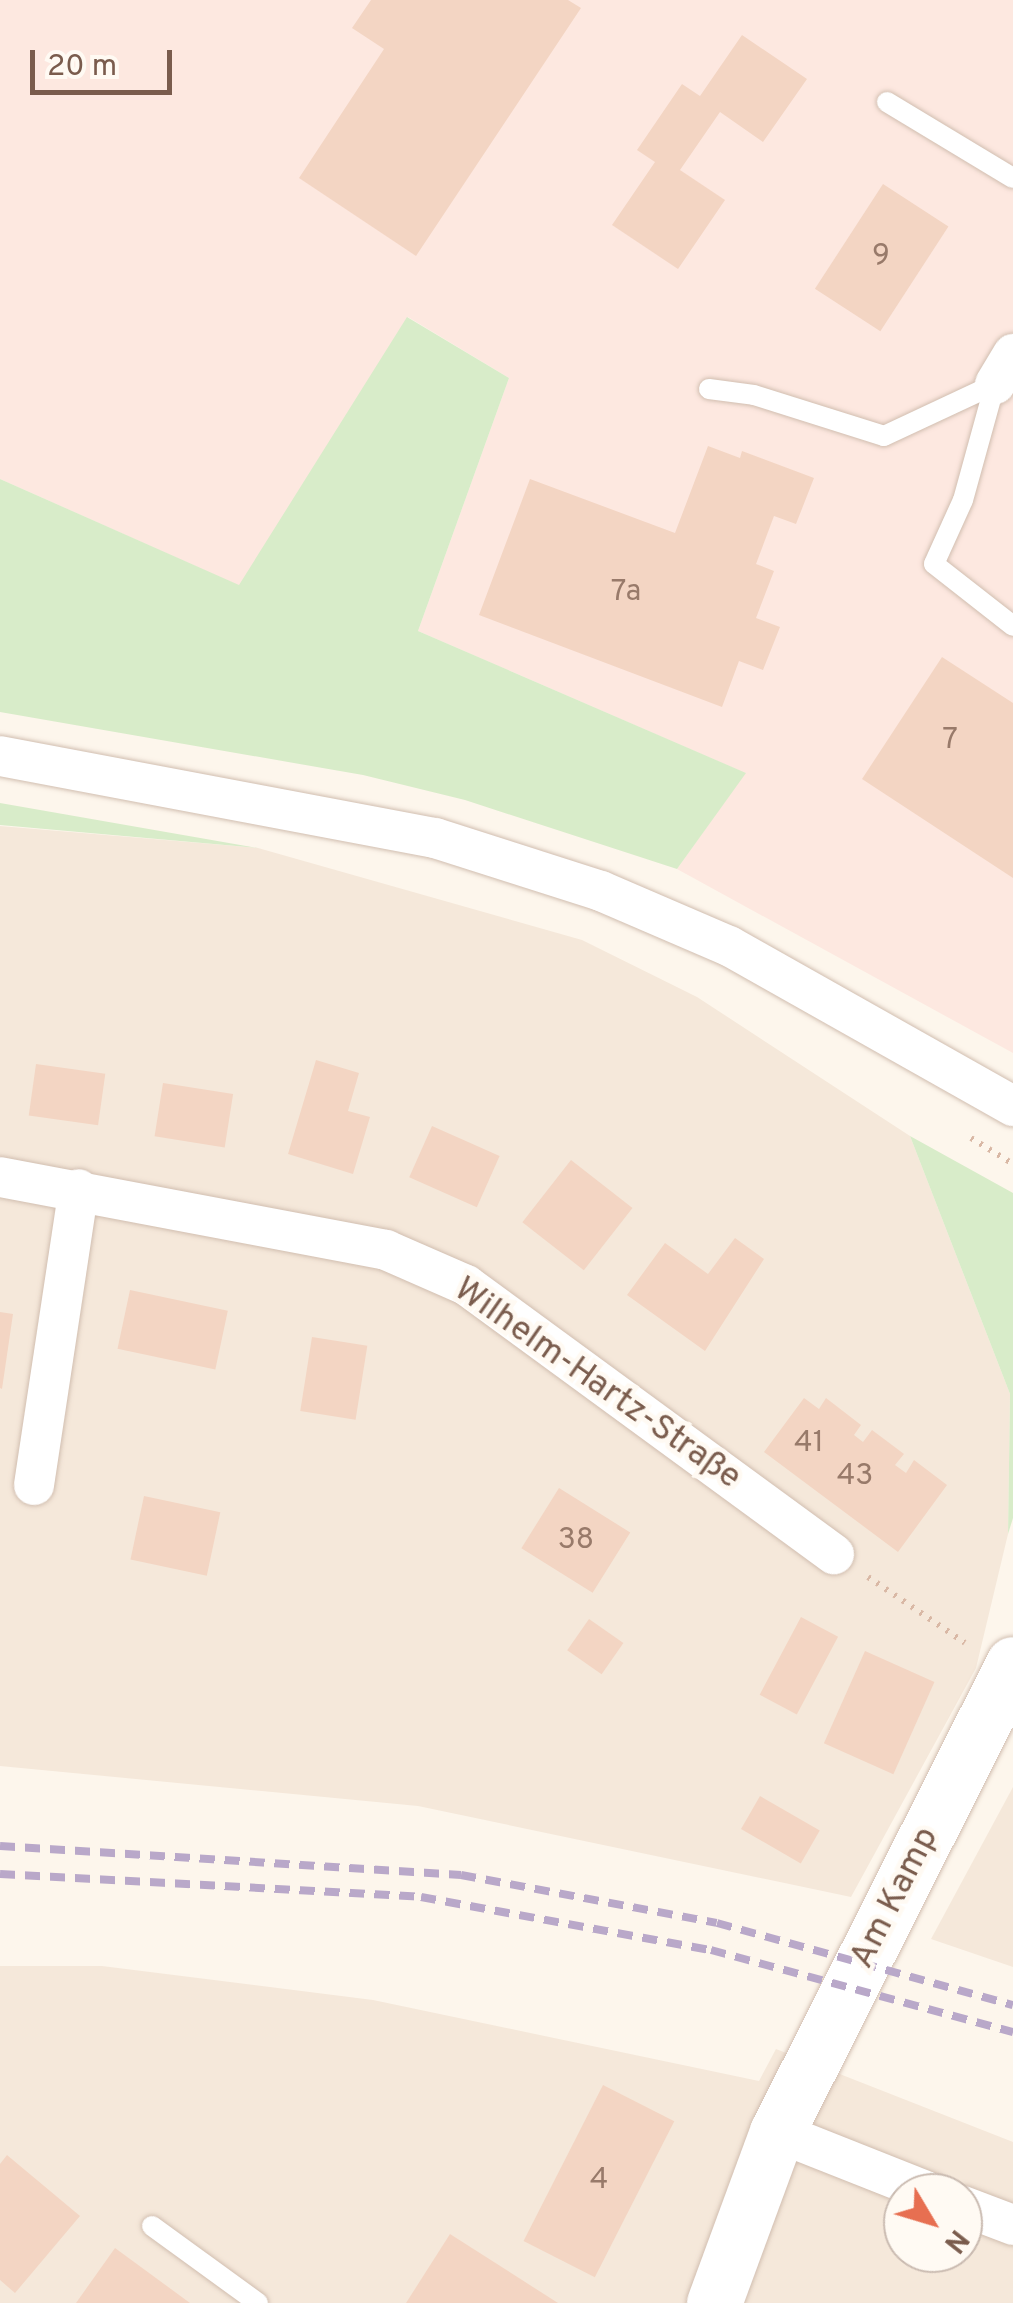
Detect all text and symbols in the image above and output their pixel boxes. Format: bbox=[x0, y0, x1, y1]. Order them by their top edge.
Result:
scale bar bbox=[35, 30, 178, 92]
text: 20 m bbox=[47, 49, 117, 86]
house number: 9 bbox=[872, 239, 890, 275]
house number: 7a bbox=[611, 575, 641, 611]
house number: 7 bbox=[942, 723, 958, 759]
street label: Wilhelm-Hartz-Straße bbox=[445, 1269, 749, 1499]
house number: 41 bbox=[794, 1426, 824, 1462]
house number: 43 bbox=[837, 1459, 873, 1495]
house number: 38 bbox=[558, 1523, 594, 1559]
street label: Am Kamp bbox=[842, 1820, 948, 1976]
house number: 4 bbox=[590, 2163, 608, 2199]
north arrow bbox=[883, 2173, 983, 2273]
text: N bbox=[935, 2221, 975, 2259]

